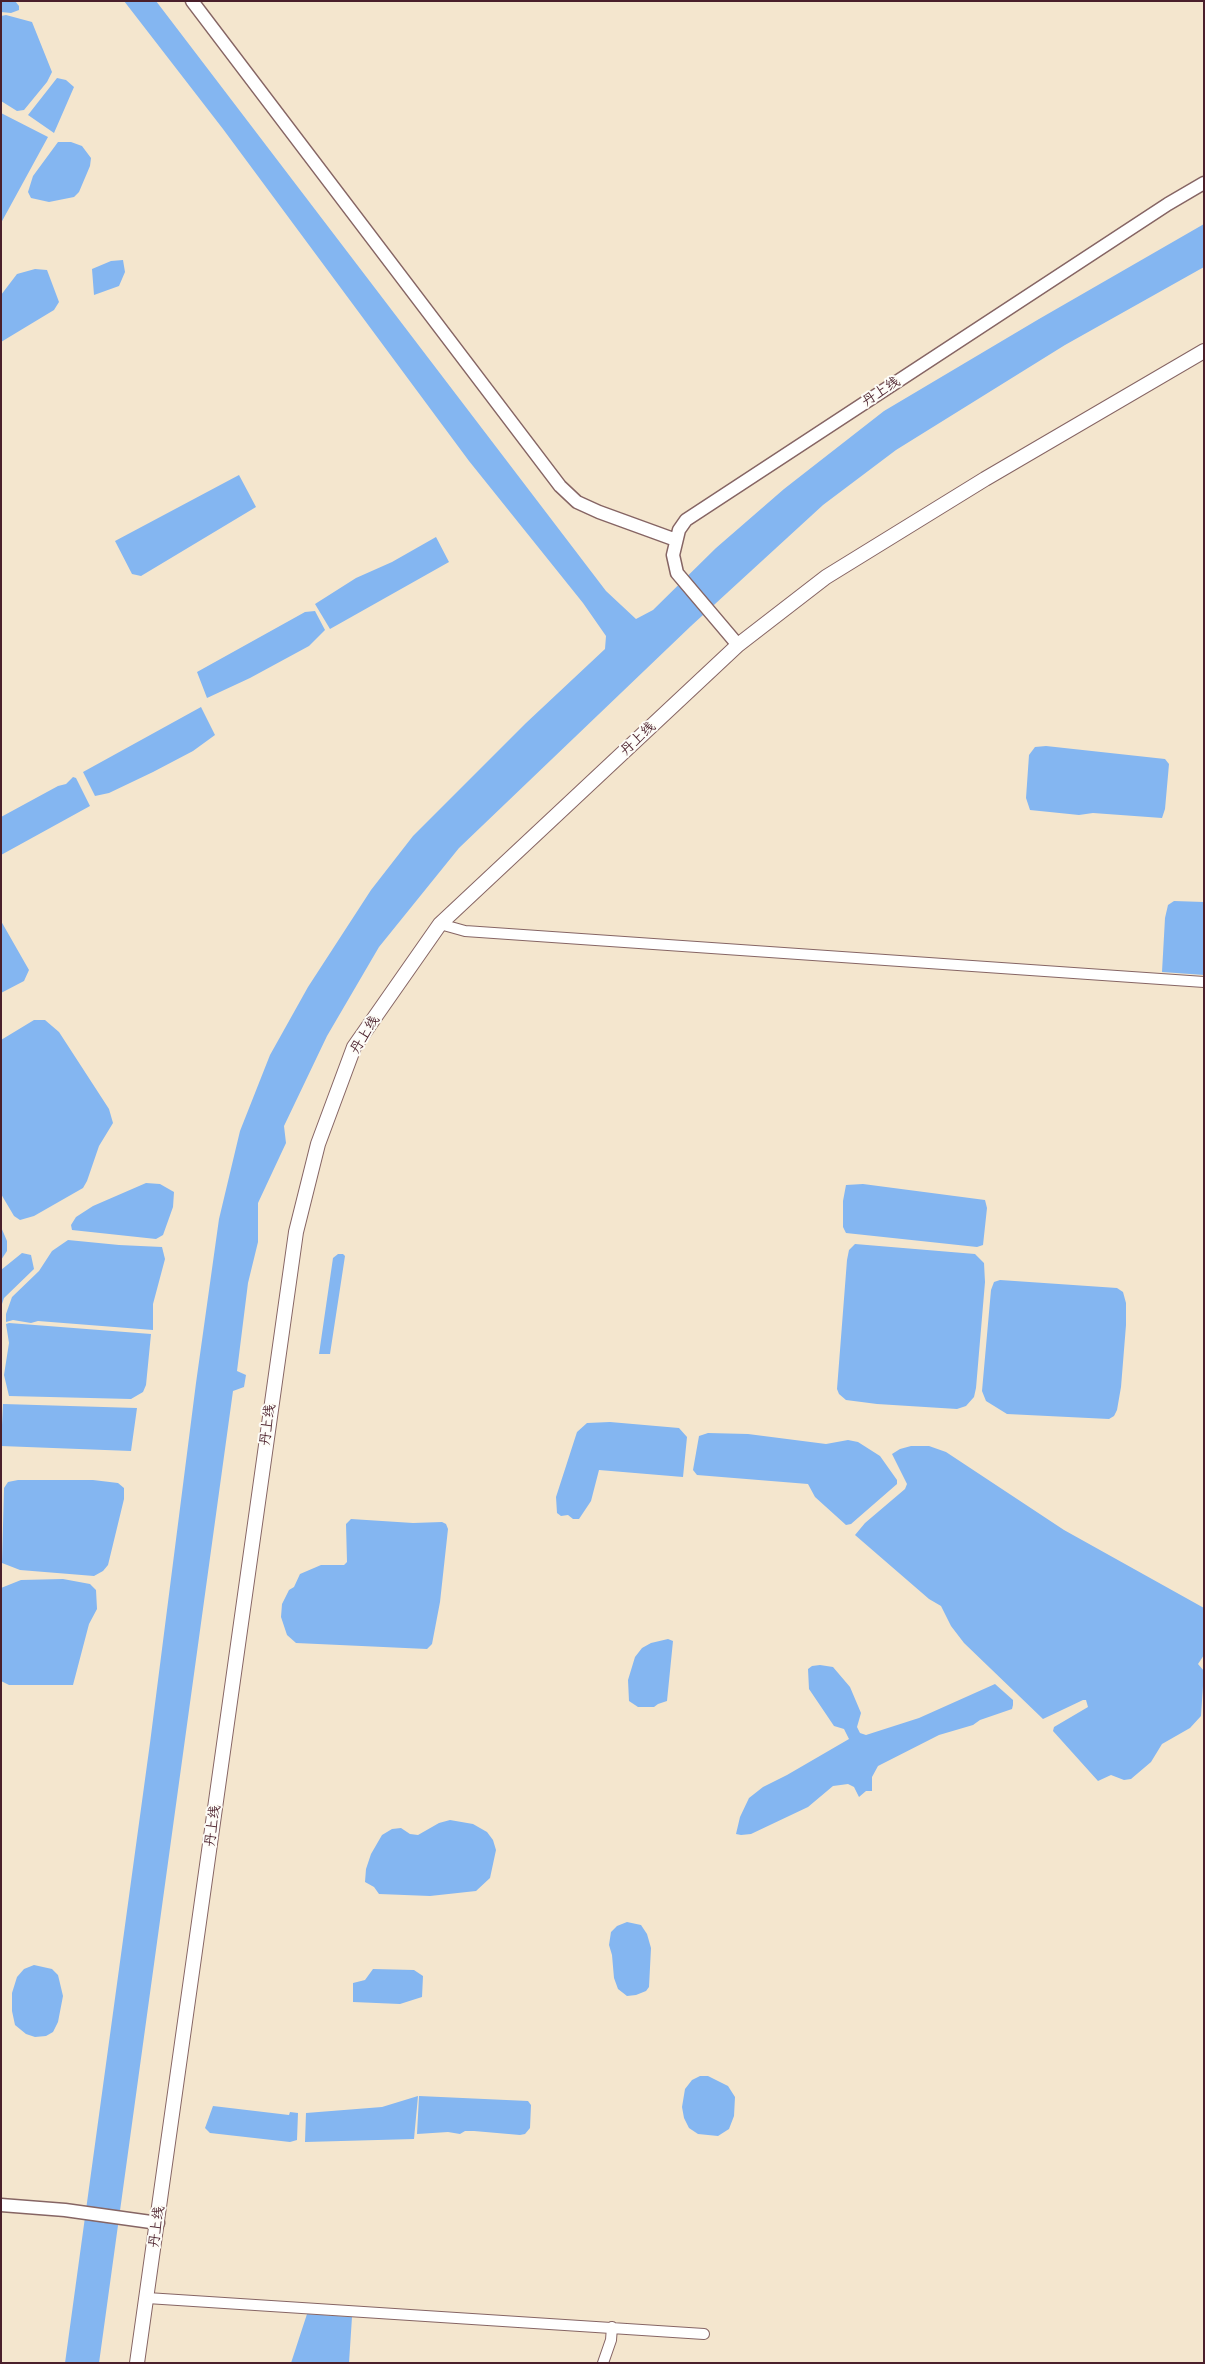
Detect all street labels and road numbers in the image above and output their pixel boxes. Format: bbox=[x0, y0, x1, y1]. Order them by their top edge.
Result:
street label: 丹上线 bbox=[859, 374, 903, 410]
street label: 丹上线 bbox=[617, 719, 659, 759]
street label: 丹上线 bbox=[347, 1013, 383, 1057]
street label: 丹上线 bbox=[257, 1403, 279, 1447]
street label: 丹上线 bbox=[202, 1804, 224, 1848]
street label: 丹上线 bbox=[146, 2205, 168, 2249]

